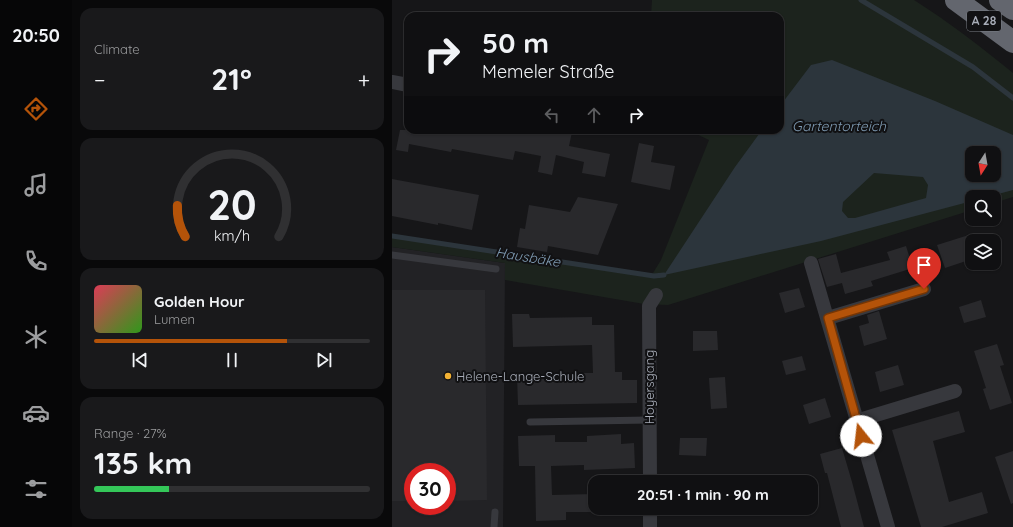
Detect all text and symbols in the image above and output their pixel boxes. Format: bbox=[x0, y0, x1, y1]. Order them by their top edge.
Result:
road number: A 28 bbox=[967, 11, 1001, 31]
text: 20:50 bbox=[12, 24, 60, 47]
text: 50 m bbox=[482, 25, 549, 60]
icon: right bbox=[416, 28, 468, 80]
text: Climate bbox=[94, 41, 140, 57]
text: 21° bbox=[211, 60, 252, 98]
text: Memeler Straße bbox=[482, 60, 615, 83]
text: − bbox=[94, 66, 105, 94]
text: + bbox=[358, 66, 370, 94]
icon: directions bbox=[22, 95, 50, 123]
icon: left bbox=[541, 104, 563, 126]
icon: ahead bbox=[583, 104, 605, 126]
icon: right bbox=[625, 104, 647, 126]
water label: Gartentorteich bbox=[792, 117, 887, 135]
north arrow bbox=[965, 146, 1001, 182]
map controls bbox=[965, 146, 1001, 270]
icon: music bbox=[22, 171, 50, 199]
text: 20 bbox=[207, 177, 257, 229]
button: search bbox=[965, 190, 1001, 226]
text: km/h bbox=[214, 226, 250, 244]
button: layers bbox=[965, 234, 1001, 270]
water label: Hausbäke bbox=[494, 243, 563, 271]
icon: phone bbox=[22, 247, 50, 275]
pin bbox=[907, 248, 941, 289]
icon: arrive bbox=[913, 254, 935, 276]
text: Golden Hour bbox=[154, 292, 245, 311]
text: Lumen bbox=[154, 311, 195, 327]
icon: climate bbox=[22, 323, 50, 351]
icon: previous bbox=[129, 349, 151, 371]
icon: pause bbox=[221, 349, 243, 371]
icon: next bbox=[313, 349, 335, 371]
street label: Hoyersgang bbox=[641, 350, 657, 424]
place label: Helene-Lange-Schule bbox=[456, 368, 584, 384]
marker: Helene-Lange-Schule bbox=[443, 371, 453, 381]
icon: car bbox=[22, 399, 50, 427]
position arrow bbox=[840, 415, 882, 457]
text: Range · 27% bbox=[94, 425, 167, 441]
text: 135 km bbox=[94, 444, 192, 482]
speed limit sign: 30 bbox=[404, 463, 456, 515]
icon: filters bbox=[22, 475, 50, 503]
text: 20:51 · 1 min · 90 m bbox=[637, 485, 769, 504]

